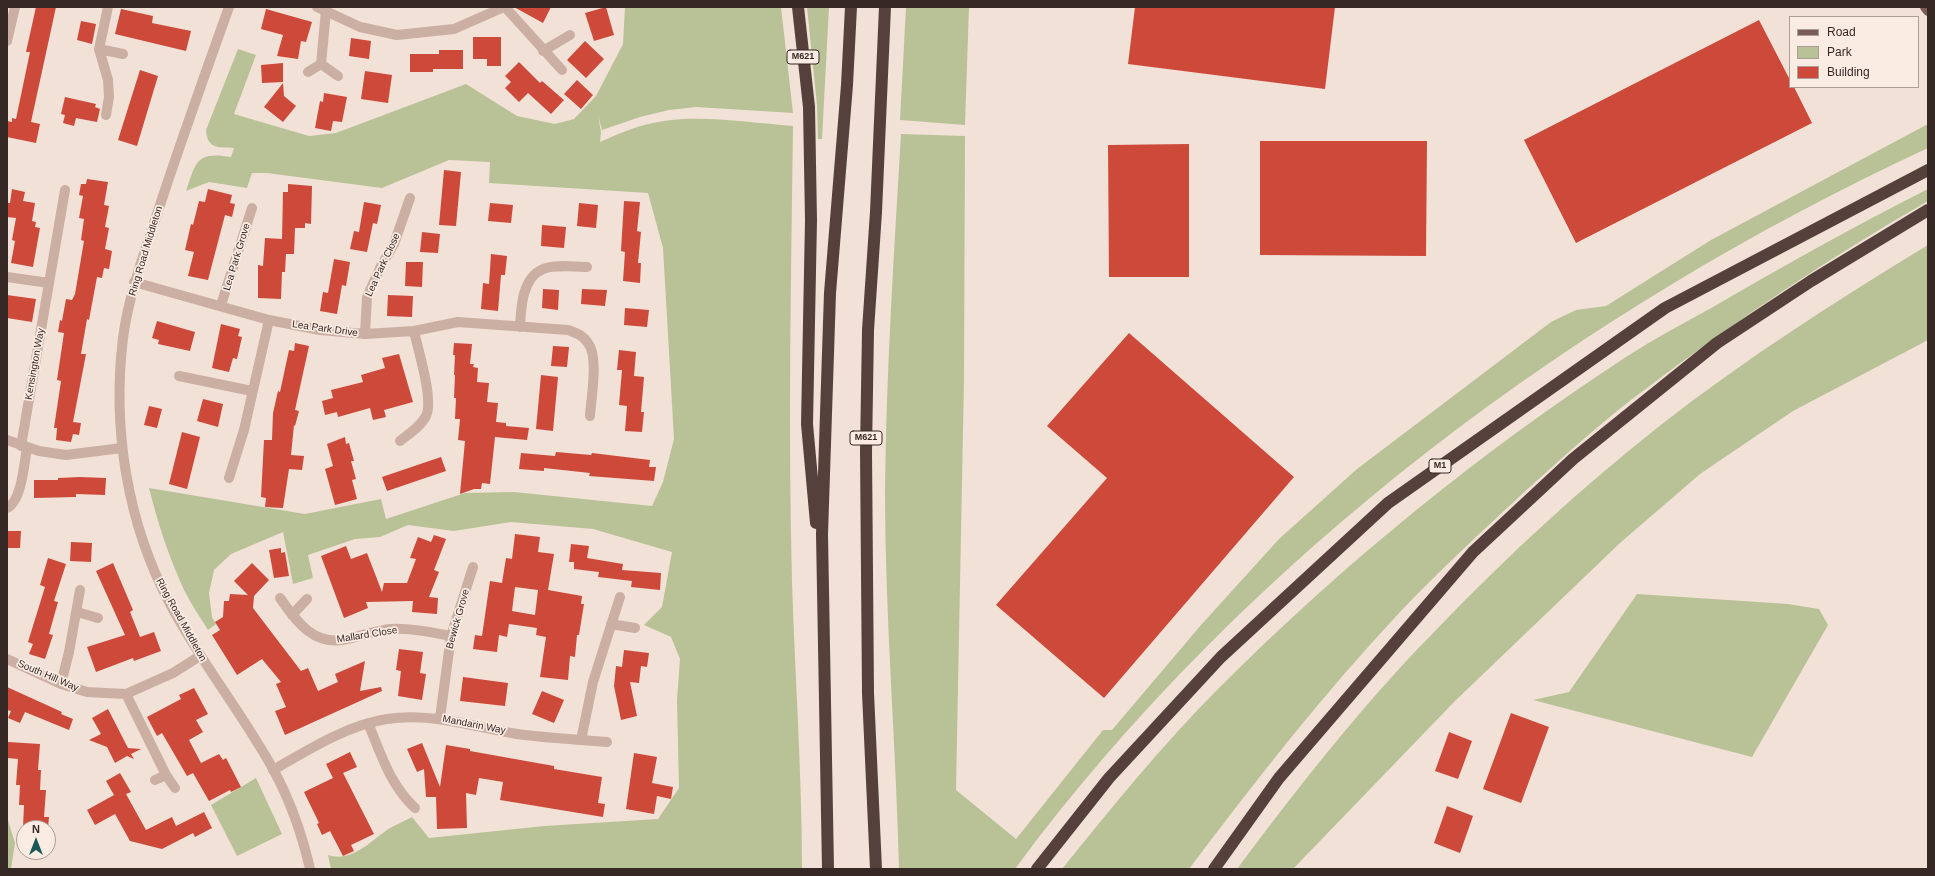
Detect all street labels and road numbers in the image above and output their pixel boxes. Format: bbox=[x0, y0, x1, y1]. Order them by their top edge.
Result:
road number: M621 bbox=[787, 50, 819, 64]
street label: Ring Road Middleton bbox=[127, 205, 165, 297]
street label: Lea Park Grove bbox=[221, 222, 253, 292]
street label: Lea Park Close bbox=[363, 231, 403, 299]
street label: Lea Park Drive bbox=[291, 318, 359, 340]
street label: Kensington Way bbox=[23, 327, 47, 401]
road number: M621 bbox=[850, 431, 882, 445]
road number: M1 bbox=[1429, 459, 1451, 473]
street label: Ring Road Middleton bbox=[153, 576, 209, 664]
street label: Bewick Grove bbox=[444, 588, 472, 650]
street label: Mallard Close bbox=[336, 624, 398, 646]
street label: South Hill Way bbox=[16, 658, 80, 694]
street label: Mandarin Way bbox=[441, 713, 507, 737]

